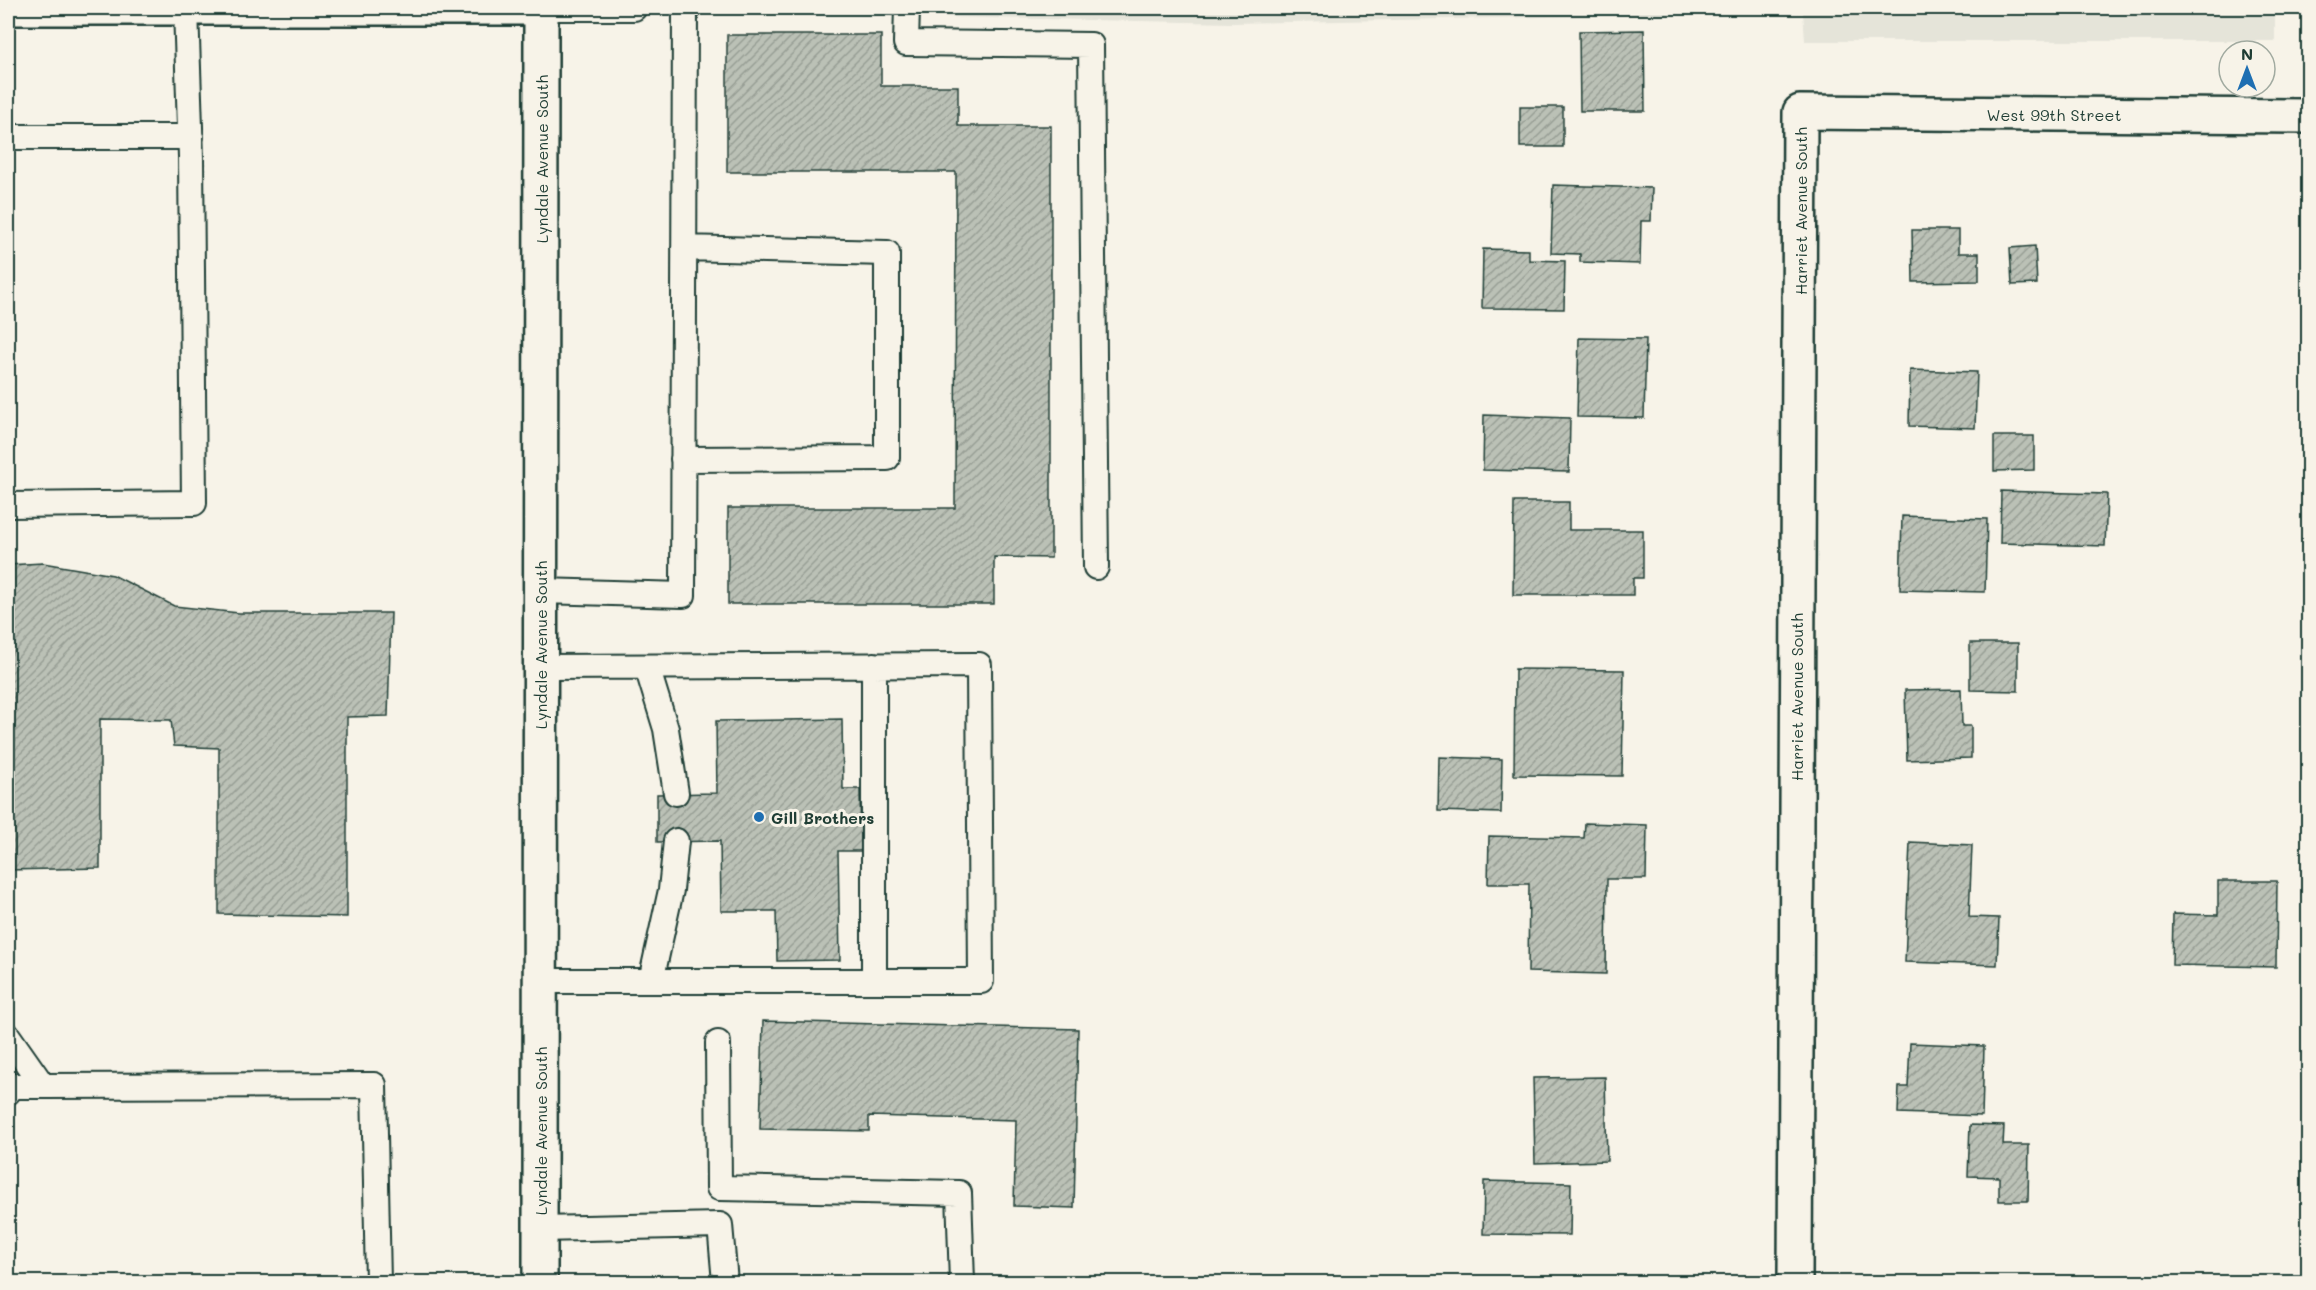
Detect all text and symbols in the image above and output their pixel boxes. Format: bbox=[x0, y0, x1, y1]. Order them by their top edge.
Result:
north arrow bbox=[2217, 39, 2277, 99]
text: N bbox=[2241, 43, 2253, 64]
street label: Lyndale Avenue South bbox=[531, 75, 552, 243]
street label: West 99th Street bbox=[1987, 104, 2121, 125]
street label: Harriet Avenue South bbox=[1790, 127, 1811, 295]
street label: Lyndale Avenue South bbox=[530, 561, 551, 729]
street label: Harriet Avenue South bbox=[1786, 613, 1807, 781]
place label: Gill Brothers bbox=[771, 807, 874, 828]
marker: Gill Brothers bbox=[752, 810, 766, 824]
street label: Lyndale Avenue South bbox=[530, 1047, 551, 1215]

